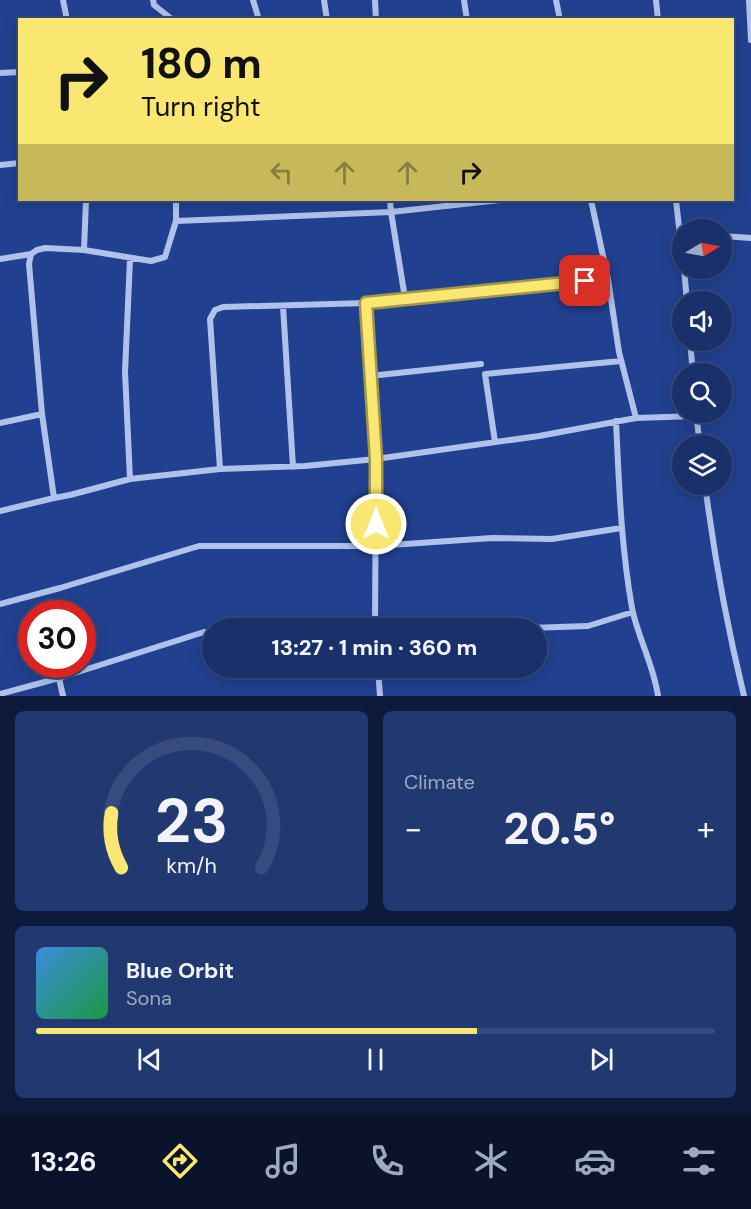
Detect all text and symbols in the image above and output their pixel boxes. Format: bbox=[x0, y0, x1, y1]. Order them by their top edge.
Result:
text: 180 m bbox=[141, 36, 262, 91]
icon: right bbox=[42, 42, 120, 120]
text: Turn right bbox=[141, 89, 261, 124]
icon: left bbox=[265, 156, 298, 189]
icon: ahead bbox=[328, 156, 361, 189]
icon: ahead bbox=[391, 156, 424, 189]
icon: right bbox=[454, 156, 487, 189]
north arrow bbox=[672, 219, 732, 279]
map controls bbox=[672, 219, 732, 495]
pin bbox=[559, 255, 610, 306]
icon: arrive bbox=[568, 264, 601, 297]
button: sound bbox=[672, 291, 732, 351]
button: search bbox=[672, 363, 732, 423]
button: layers bbox=[672, 435, 732, 495]
position arrow bbox=[344, 492, 408, 556]
speed limit sign: 30 bbox=[18, 600, 96, 678]
text: 13:27 · 1 min · 360 m bbox=[272, 633, 477, 662]
text: Climate bbox=[404, 769, 475, 795]
text: 23 bbox=[155, 780, 228, 861]
text: 20.5° bbox=[504, 799, 615, 858]
text: − bbox=[404, 807, 422, 850]
text: + bbox=[697, 807, 715, 850]
text: km/h bbox=[166, 852, 217, 880]
text: Blue Orbit bbox=[126, 956, 234, 985]
text: Sona bbox=[126, 985, 172, 1011]
icon: previous bbox=[133, 1043, 166, 1076]
icon: pause bbox=[359, 1043, 392, 1076]
icon: next bbox=[585, 1043, 618, 1076]
icon: directions bbox=[159, 1140, 201, 1182]
icon: music bbox=[262, 1140, 304, 1182]
icon: phone bbox=[366, 1140, 408, 1182]
icon: climate bbox=[470, 1140, 512, 1182]
icon: car bbox=[574, 1140, 616, 1182]
icon: filters bbox=[678, 1140, 720, 1182]
text: 13:26 bbox=[31, 1144, 97, 1179]

